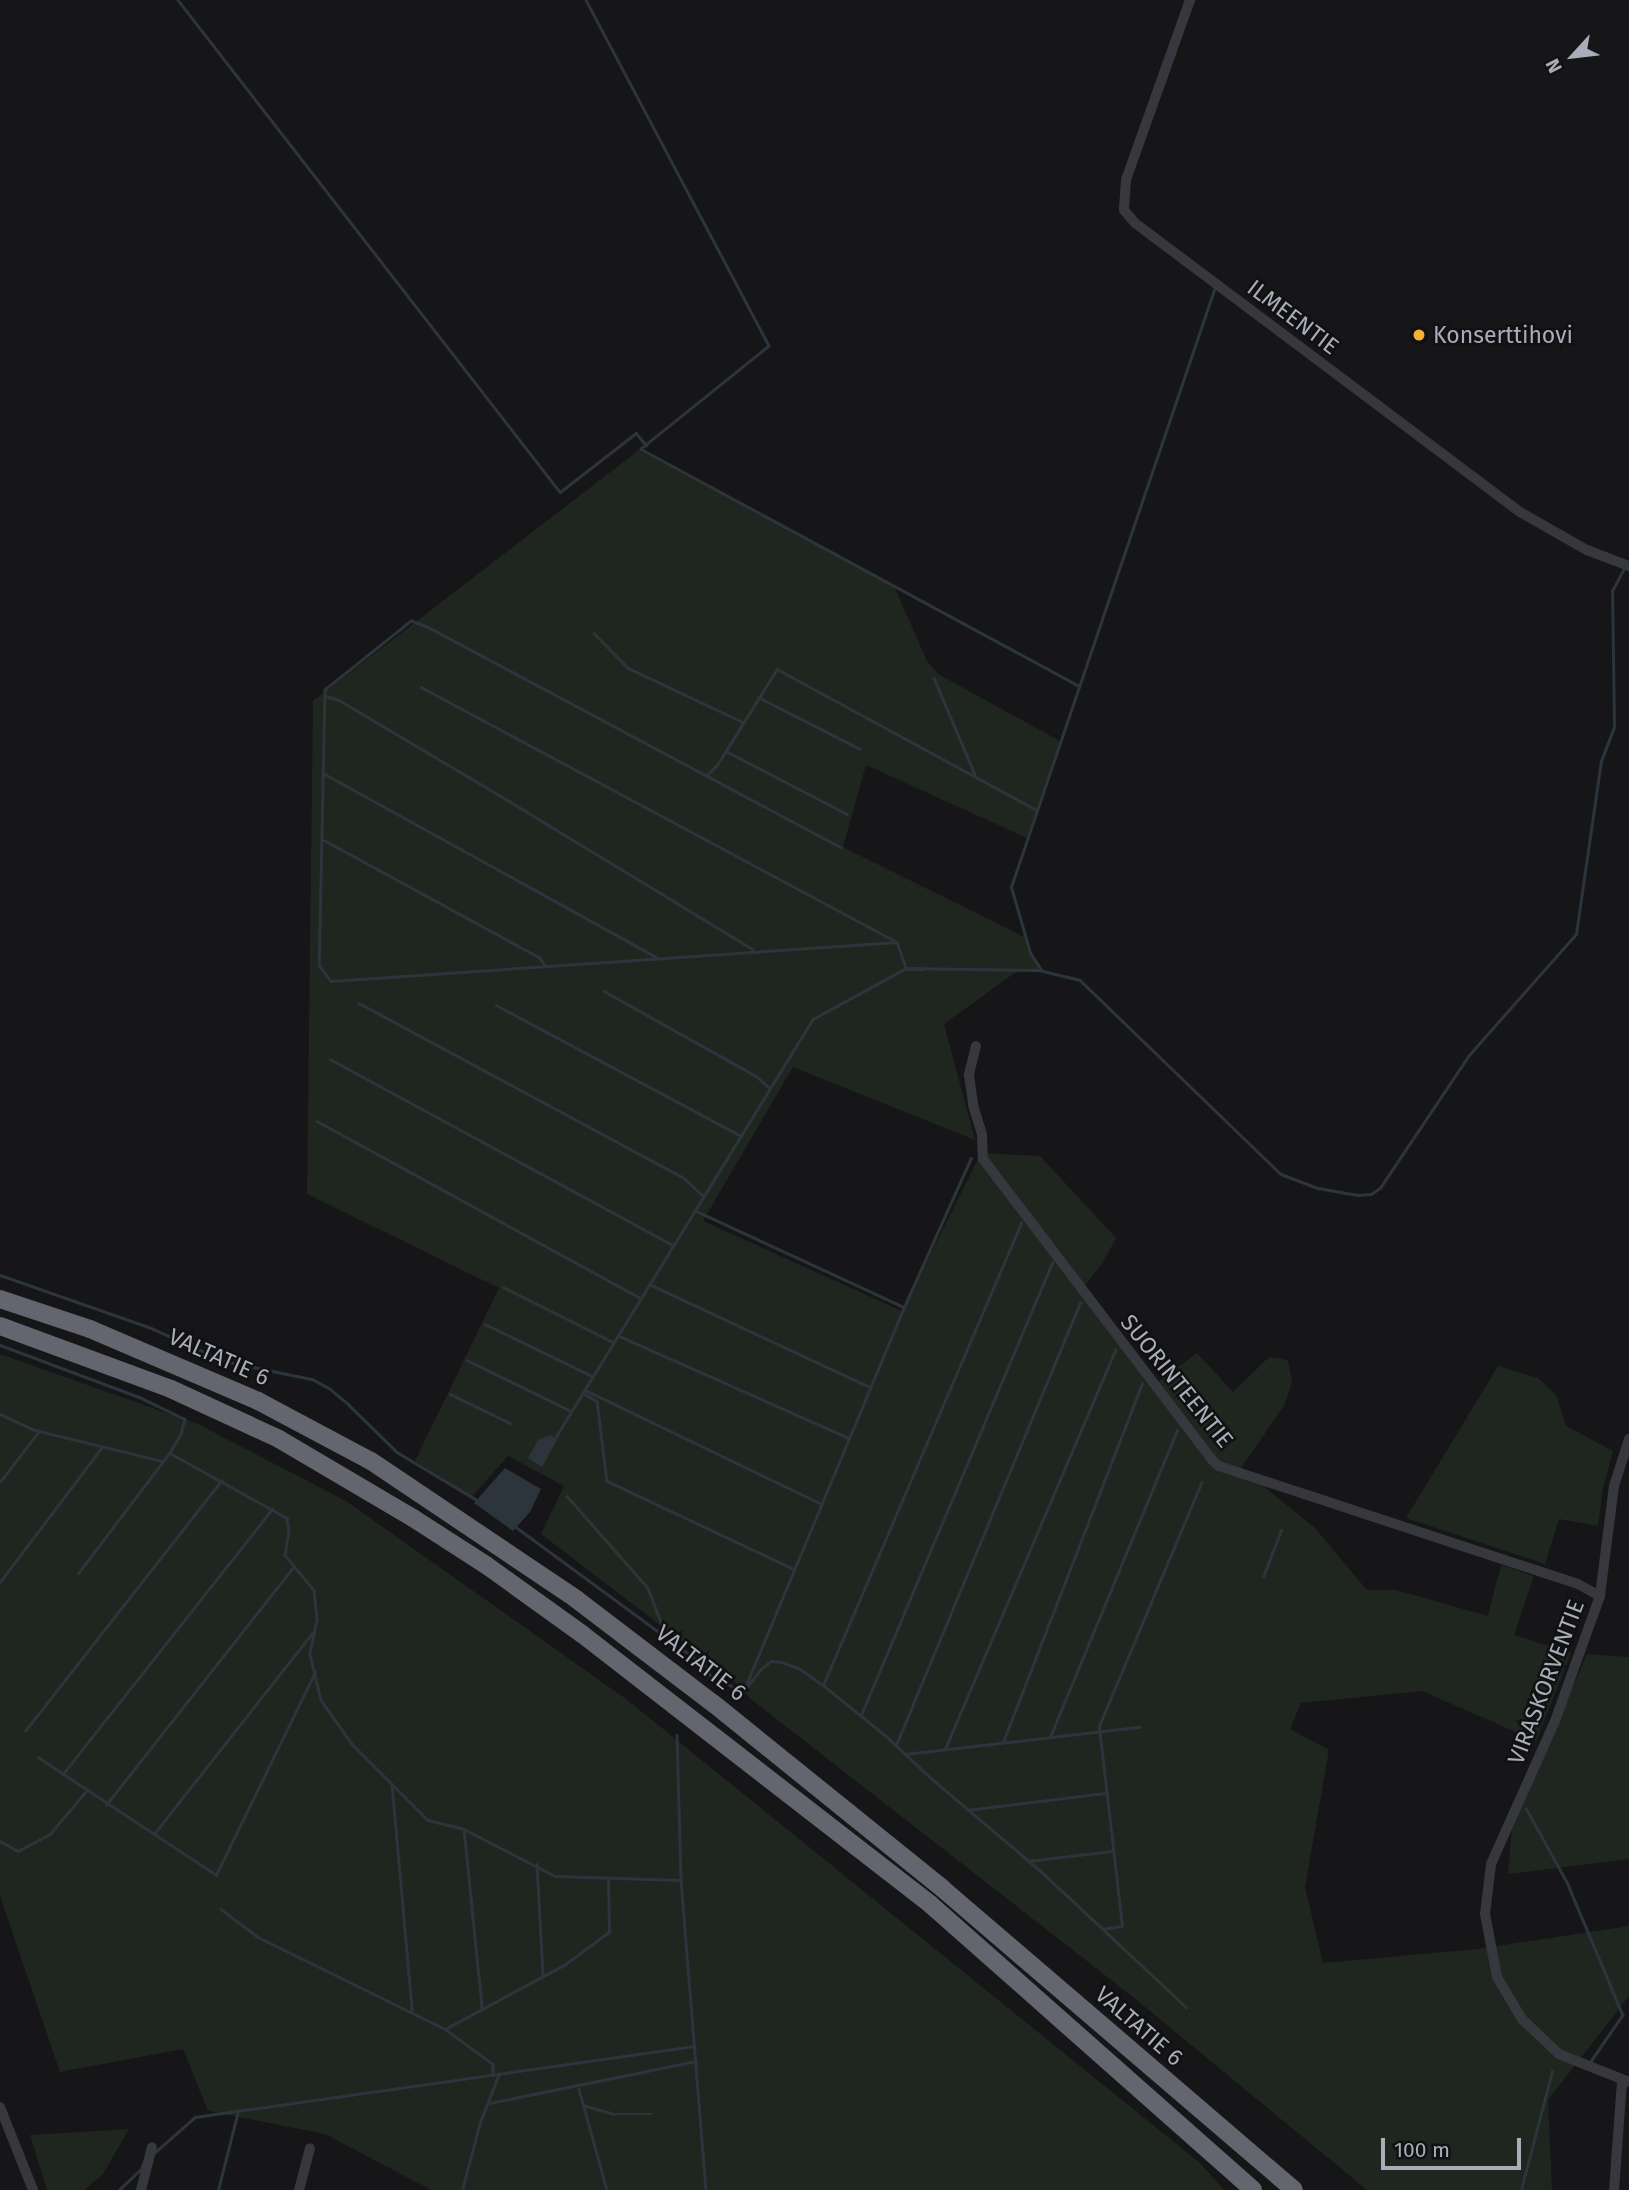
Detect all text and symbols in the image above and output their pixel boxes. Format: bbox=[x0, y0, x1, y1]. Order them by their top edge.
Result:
north arrow bbox=[1538, 21, 1608, 91]
text: N bbox=[1541, 55, 1567, 77]
street label: ILMEENTIE bbox=[1242, 274, 1344, 360]
place label: Konserttihovi bbox=[1433, 321, 1573, 349]
marker: Konserttihovi bbox=[1411, 327, 1427, 343]
street label: SUORINTEENTIE bbox=[1115, 1309, 1239, 1453]
street label: VALTATIE 6 bbox=[164, 1323, 274, 1391]
street label: VIRASKORVENTIE bbox=[1502, 1596, 1590, 1768]
street label: VALTATIE 6 bbox=[650, 1619, 752, 1707]
street label: VALTATIE 6 bbox=[1089, 1980, 1189, 2072]
scale bar bbox=[1384, 2124, 1524, 2168]
text: 100 m bbox=[1394, 2137, 1450, 2163]

